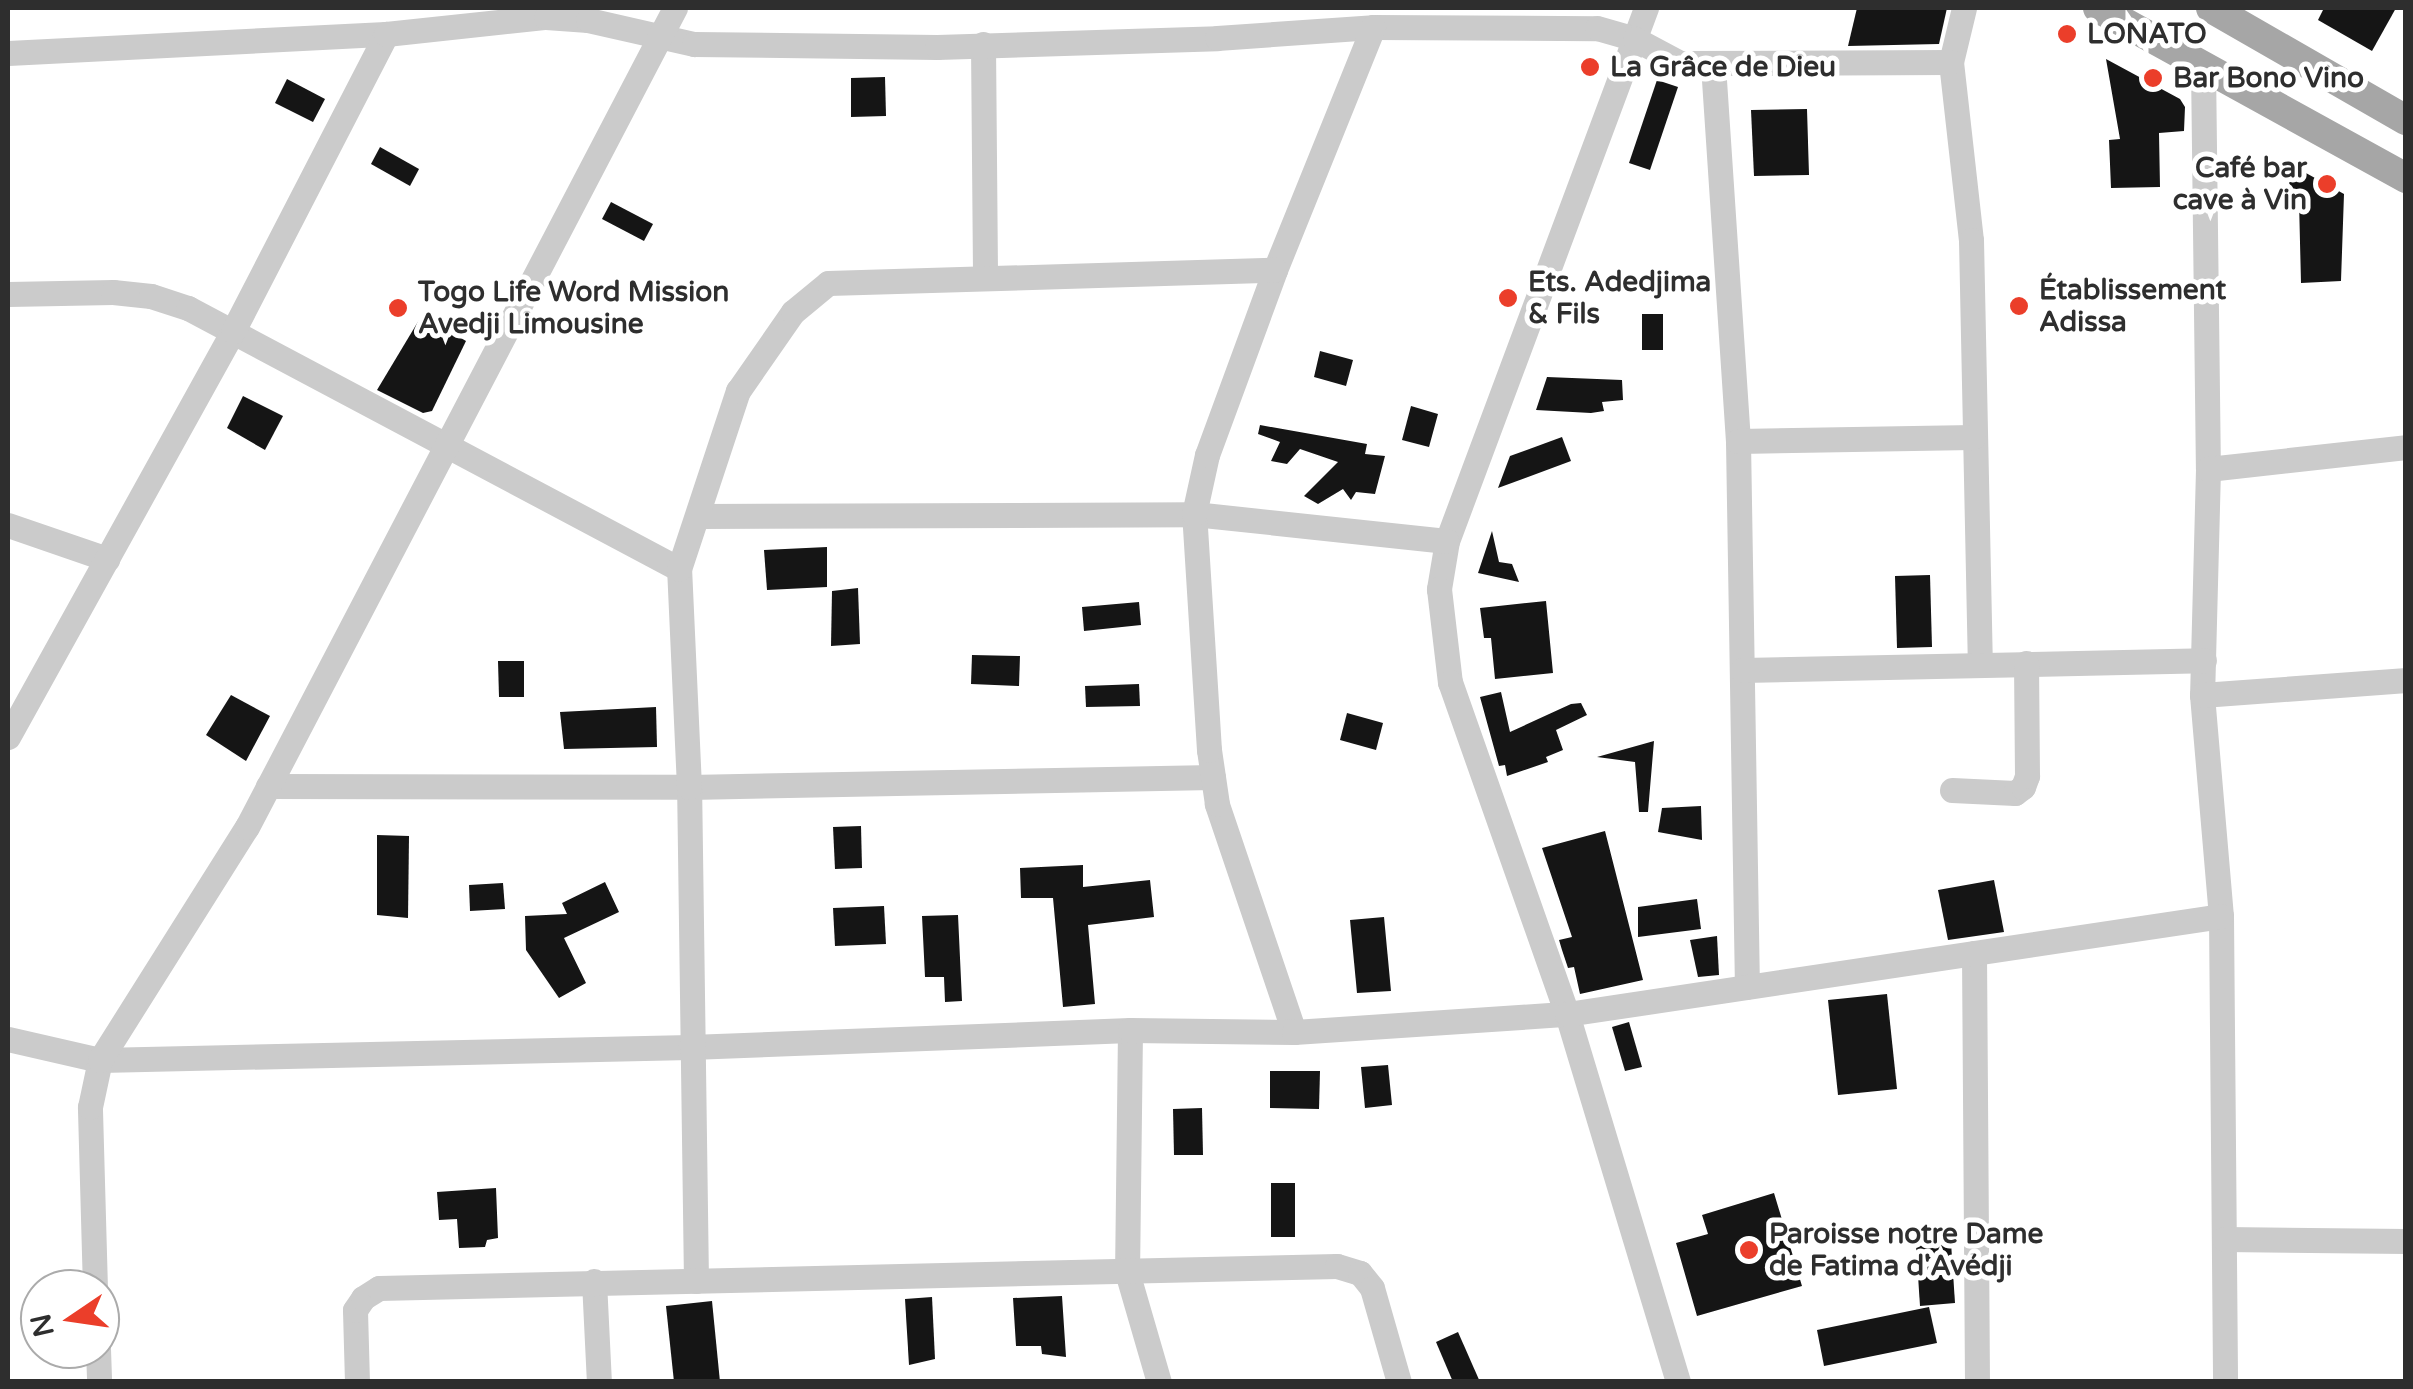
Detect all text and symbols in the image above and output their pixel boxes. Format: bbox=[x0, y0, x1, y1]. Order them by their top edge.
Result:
place label: LONATO bbox=[2087, 17, 2207, 51]
marker: LONATO bbox=[2056, 23, 2078, 45]
place label: La Grâce de Dieu bbox=[1610, 50, 1836, 84]
marker: La Grâce de Dieu bbox=[1579, 56, 1601, 78]
place label: Bar Bono Vino bbox=[2173, 61, 2364, 95]
marker: Bar Bono Vino bbox=[2142, 67, 2164, 89]
place label: Café bar cave à Vin bbox=[2173, 151, 2307, 217]
marker: Café bar cave à Vin bbox=[2316, 173, 2338, 195]
place label: Ets. Adedjima & Fils bbox=[1528, 265, 1711, 331]
place label: Établissement Adissa bbox=[2039, 273, 2226, 339]
place label: Togo Life Word Mission Avedji Limousine bbox=[418, 275, 729, 341]
marker: Ets. Adedjima & Fils bbox=[1497, 287, 1519, 309]
marker: Établissement Adissa bbox=[2008, 295, 2030, 317]
marker: Togo Life Word Mission Avedji Limousine bbox=[387, 297, 409, 319]
place label: Paroisse notre Dame de Fatima d'Avédji bbox=[1769, 1217, 2043, 1283]
marker: Paroisse notre Dame de Fatima d'Avédji bbox=[1738, 1239, 1760, 1261]
north arrow bbox=[20, 1269, 120, 1369]
text: N bbox=[24, 1311, 62, 1340]

